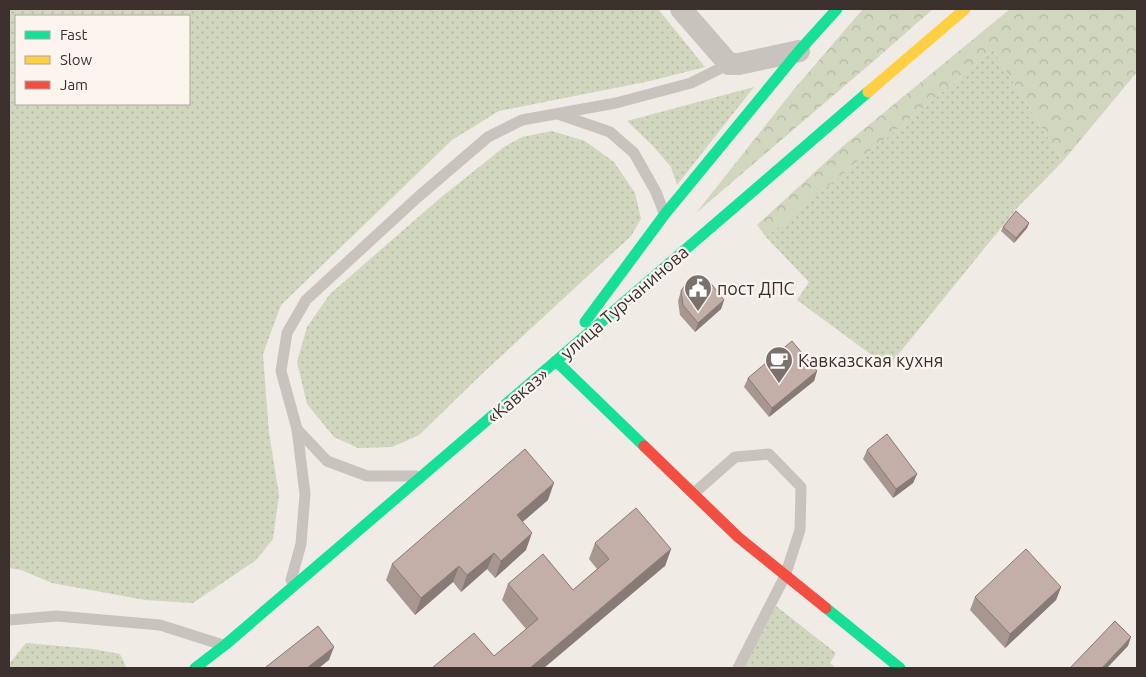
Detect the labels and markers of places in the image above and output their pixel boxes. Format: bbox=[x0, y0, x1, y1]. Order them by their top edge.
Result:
public building icon: пост ДПС bbox=[683, 273, 713, 312]
place label: пост ДПС bbox=[717, 278, 795, 298]
cafe icon: Кавказская кухня bbox=[764, 345, 794, 384]
place label: Кавказская кухня bbox=[798, 350, 943, 370]

